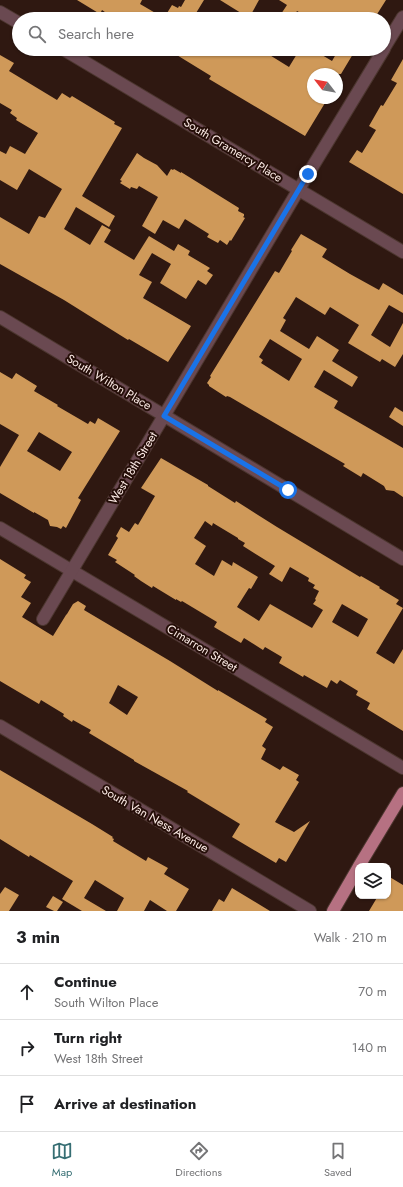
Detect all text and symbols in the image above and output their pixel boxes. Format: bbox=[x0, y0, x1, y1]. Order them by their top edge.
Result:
search box bbox=[12, 12, 391, 56]
icon: search bbox=[26, 23, 48, 45]
text: Search here bbox=[58, 23, 134, 45]
north arrow bbox=[307, 68, 343, 104]
street label: South Gramercy Place bbox=[180, 113, 286, 187]
route end bbox=[299, 165, 317, 183]
street label: South Wilton Place bbox=[63, 349, 155, 415]
street label: West 18th Street bbox=[104, 428, 162, 508]
route start bbox=[279, 481, 297, 499]
street label: Cimarron Street bbox=[163, 620, 241, 676]
street label: South Van Ness Avenue bbox=[98, 781, 212, 857]
map controls bbox=[355, 863, 391, 899]
button: layers bbox=[355, 863, 391, 899]
text: 3 min bbox=[16, 925, 60, 949]
text: Walk · 210 m bbox=[314, 928, 387, 947]
text: Continue bbox=[54, 971, 117, 993]
icon: ahead bbox=[16, 981, 38, 1003]
text: 70 m bbox=[358, 982, 387, 1001]
text: South Wilton Place bbox=[54, 993, 158, 1012]
text: Turn right bbox=[54, 1027, 122, 1049]
icon: right bbox=[16, 1037, 38, 1059]
text: 140 m bbox=[352, 1038, 387, 1057]
text: West 18th Street bbox=[54, 1049, 143, 1068]
icon: arrive bbox=[16, 1093, 38, 1115]
text: Arrive at destination bbox=[54, 1093, 196, 1115]
tab: Map bbox=[51, 1140, 73, 1180]
tab: Directions bbox=[175, 1140, 222, 1180]
tab: Saved bbox=[324, 1140, 352, 1180]

